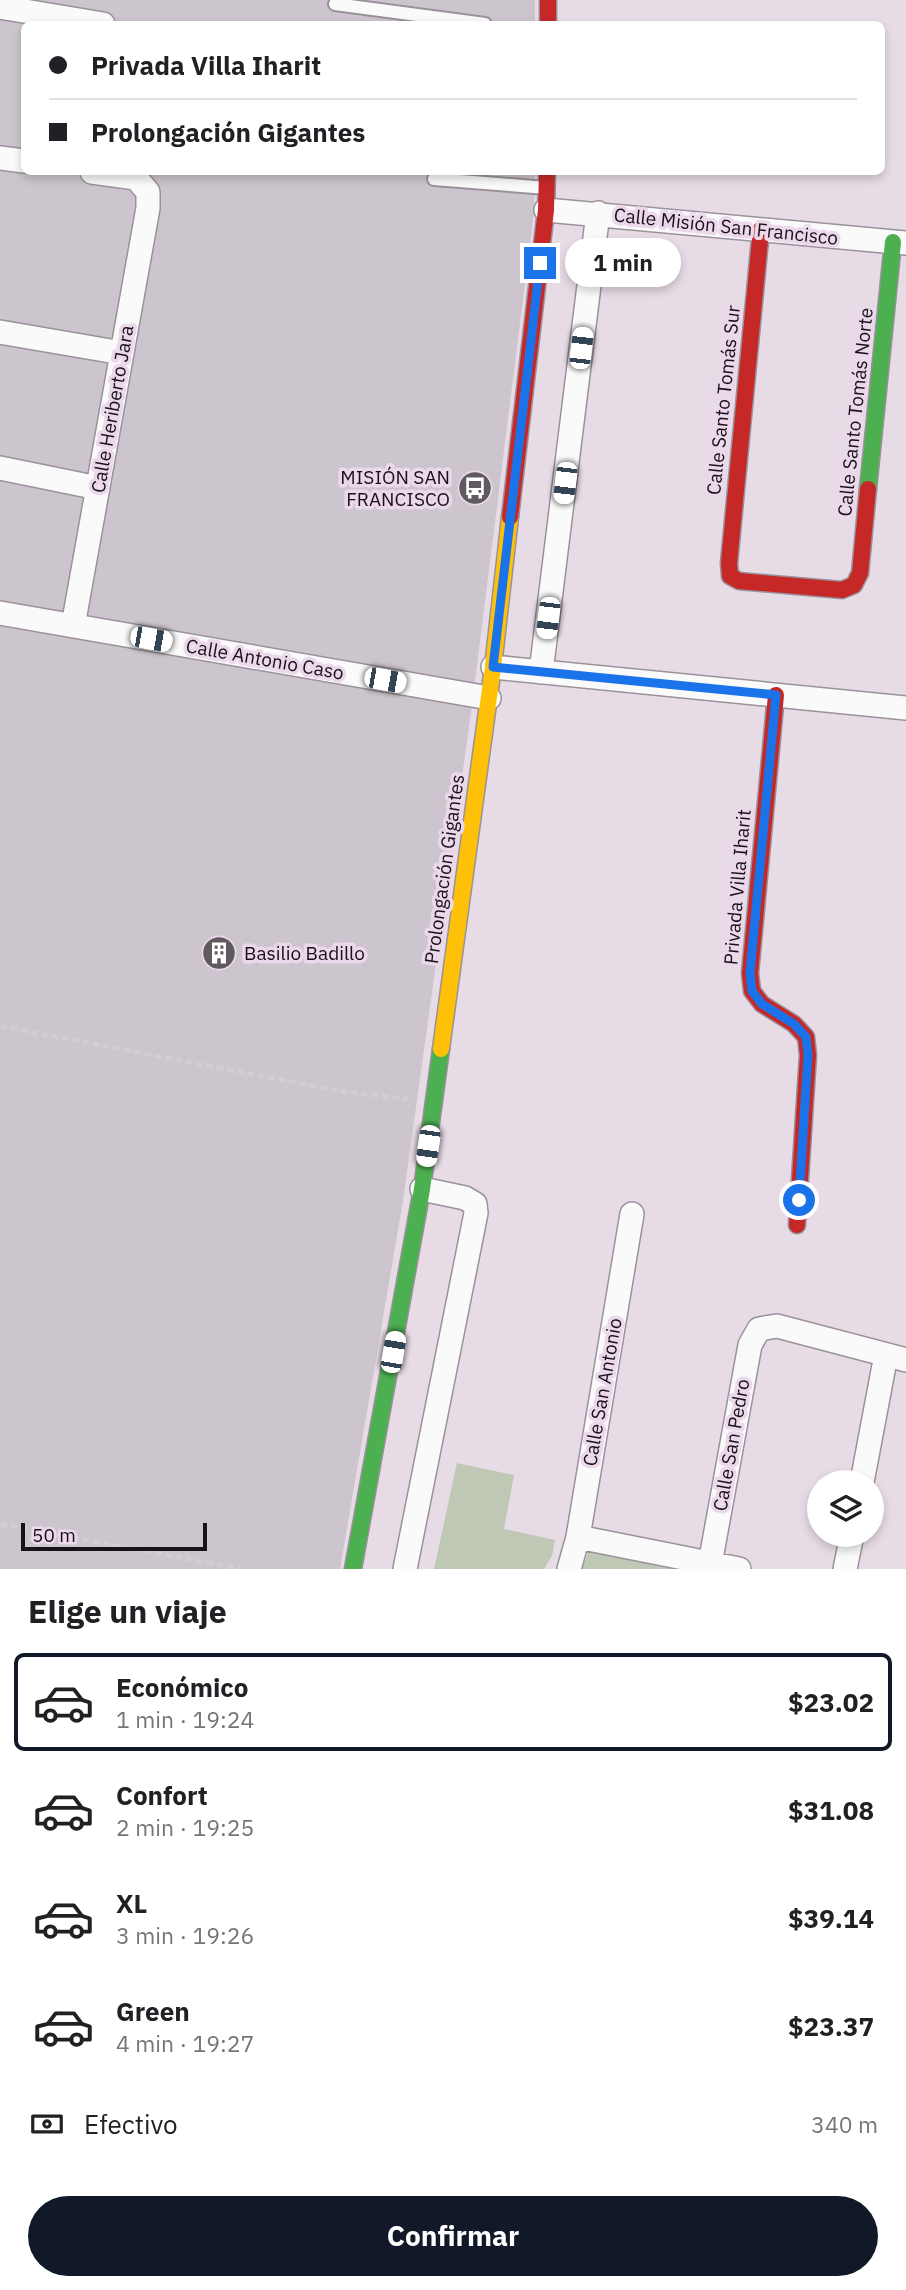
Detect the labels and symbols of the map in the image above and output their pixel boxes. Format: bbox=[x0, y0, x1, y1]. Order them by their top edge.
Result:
street label: Calle Misión San Francisco bbox=[613, 202, 839, 250]
callout: 1 min bbox=[564, 238, 680, 288]
route end bbox=[524, 247, 556, 279]
street label: Calle Santo Tomás Sur bbox=[701, 304, 745, 496]
street label: Calle Santo Tomás Norte bbox=[832, 306, 878, 518]
street label: Calle Heriberto Jara bbox=[85, 323, 139, 495]
car bbox=[569, 326, 594, 370]
car bbox=[553, 461, 578, 505]
place label: MISIÓN SAN FRANCISCO bbox=[340, 465, 450, 511]
bus stop icon: MISIÓN SAN FRANCISCO bbox=[456, 469, 494, 507]
car bbox=[536, 596, 561, 640]
car bbox=[129, 625, 174, 653]
street label: Calle Antonio Caso bbox=[184, 633, 346, 685]
car bbox=[363, 666, 408, 694]
street label: Prolongación Gigantes bbox=[419, 773, 469, 965]
street label: Privada Villa Iharit bbox=[718, 808, 756, 966]
building icon: Basilio Badillo bbox=[200, 934, 238, 972]
place label: Basilio Badillo bbox=[244, 941, 365, 965]
car bbox=[415, 1124, 442, 1168]
route start bbox=[783, 1184, 815, 1216]
street label: Calle San Antonio bbox=[577, 1316, 627, 1468]
car bbox=[380, 1329, 407, 1375]
street label: Calle San Pedro bbox=[708, 1377, 754, 1513]
scale bar bbox=[21, 1520, 206, 1552]

